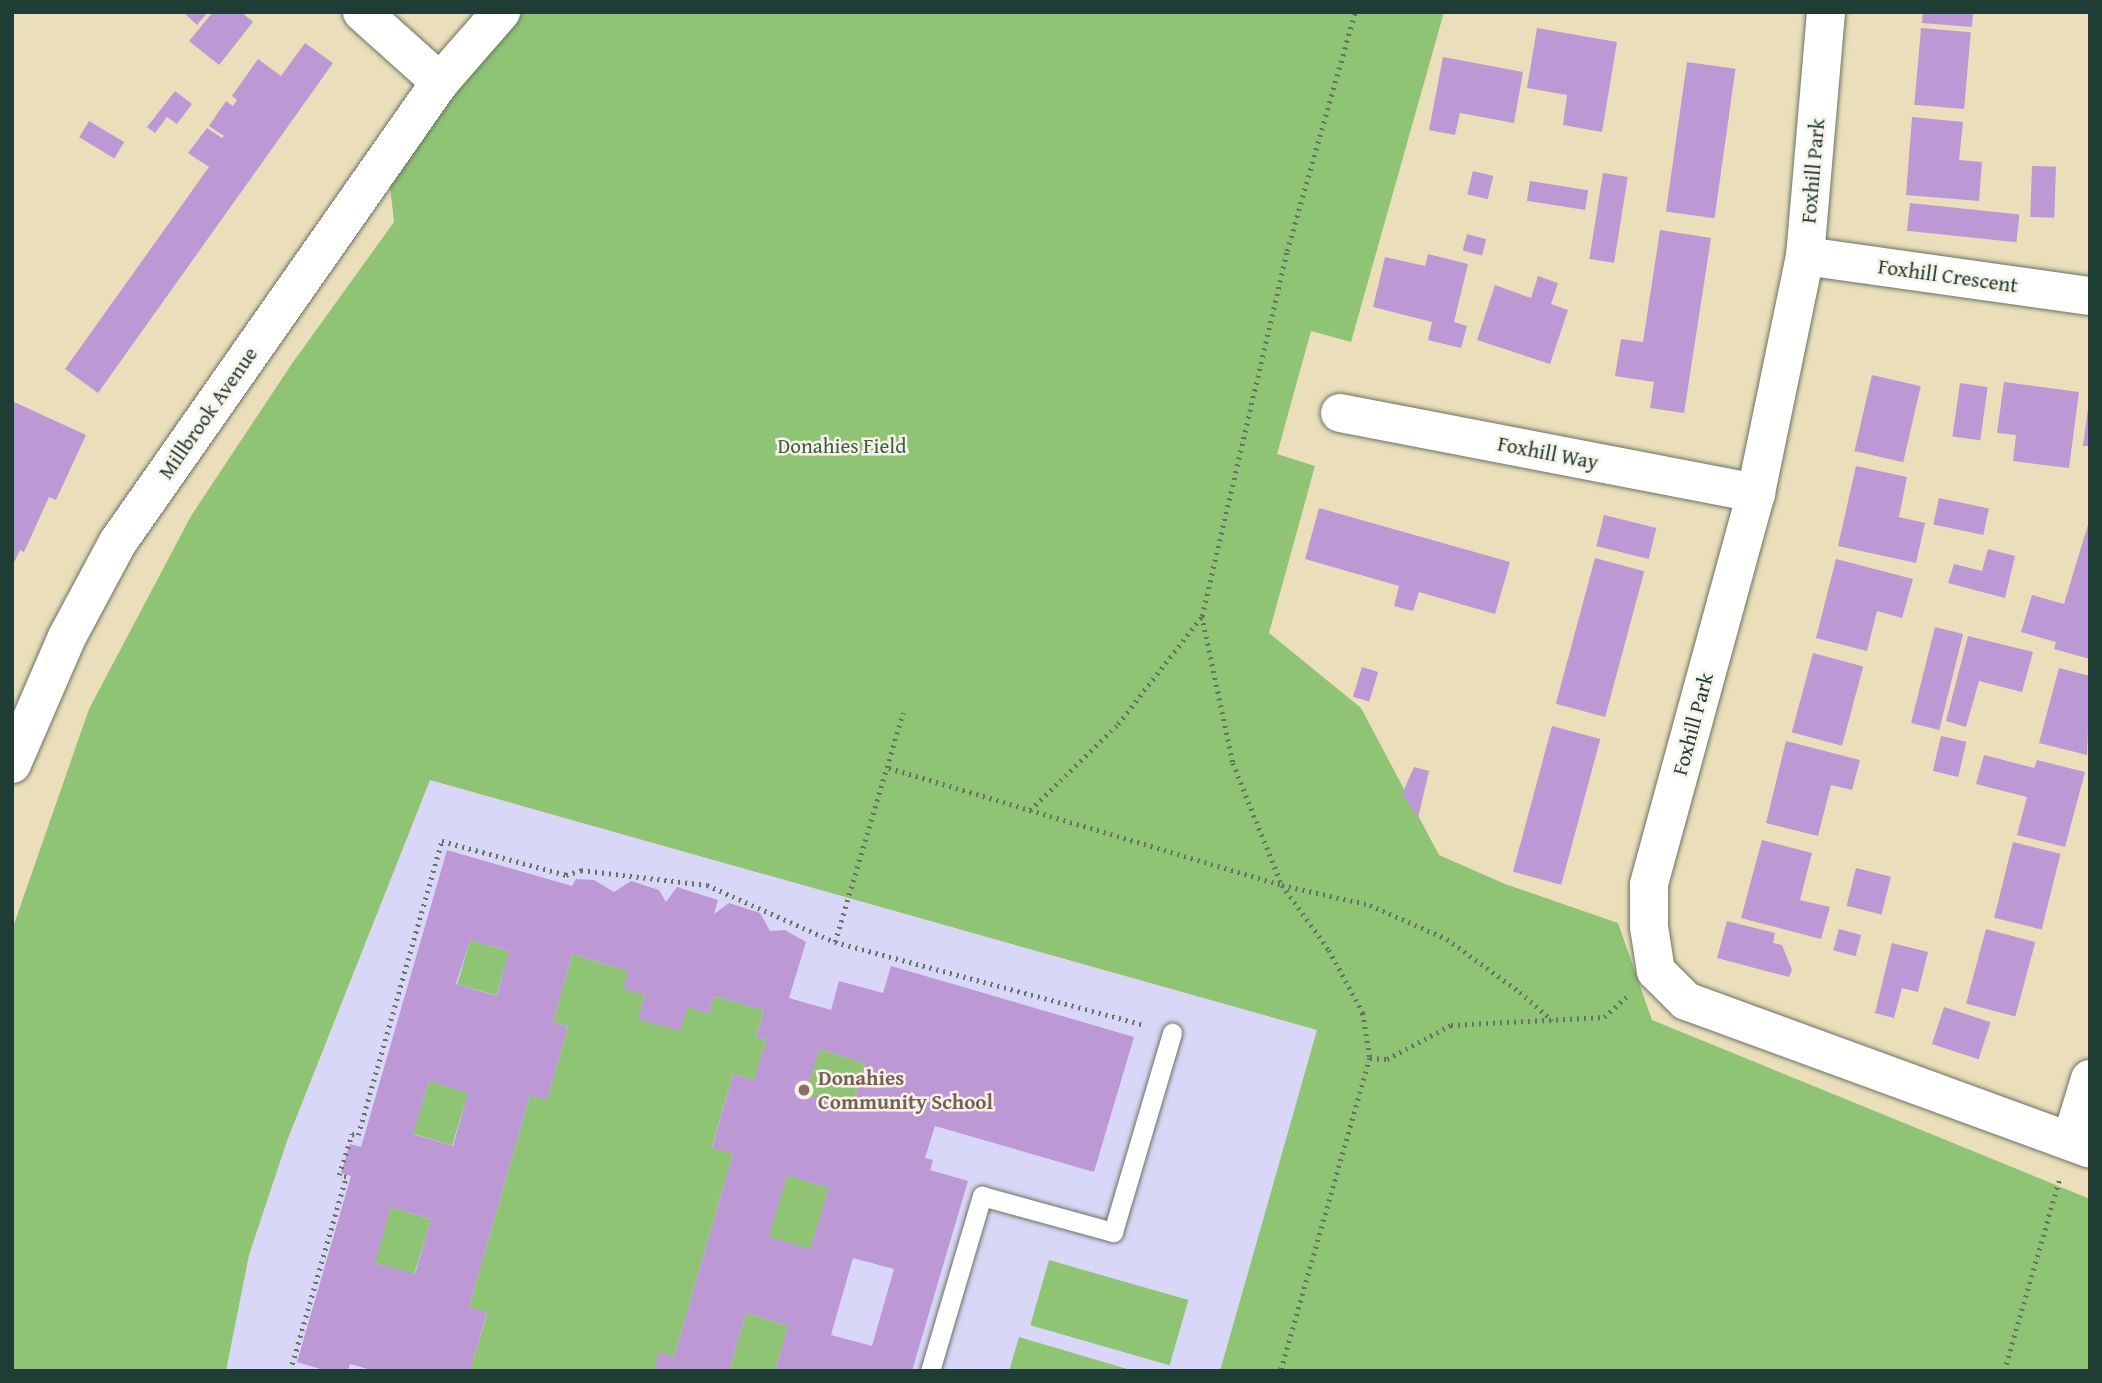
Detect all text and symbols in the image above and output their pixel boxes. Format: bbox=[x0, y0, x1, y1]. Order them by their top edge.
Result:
street label: Foxhill Park bbox=[1796, 118, 1830, 224]
street label: Foxhill Crescent bbox=[1877, 254, 2019, 298]
street label: Millbrook Avenue bbox=[153, 342, 263, 484]
street label: Foxhill Way bbox=[1496, 431, 1600, 475]
park label: Donahies Field bbox=[778, 433, 906, 459]
street label: Foxhill Park bbox=[1667, 670, 1719, 778]
place label: Donahies Community School bbox=[818, 1065, 993, 1115]
marker: Donahies Community School bbox=[796, 1082, 812, 1098]

